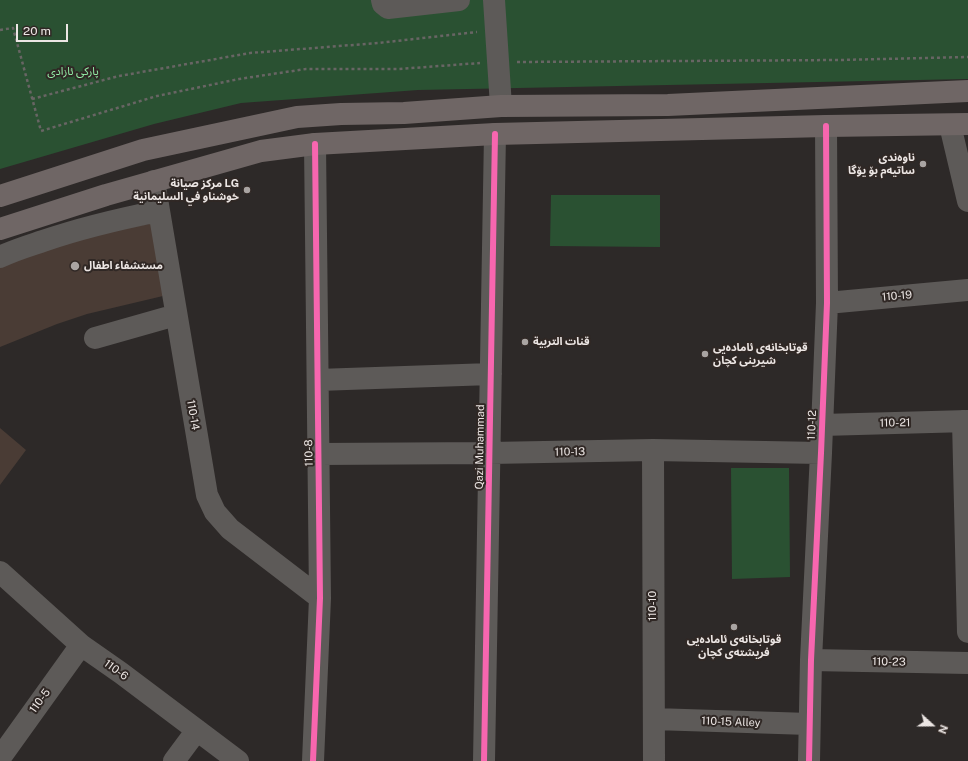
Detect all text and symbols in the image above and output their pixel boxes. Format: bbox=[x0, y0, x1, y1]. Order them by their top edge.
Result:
scale bar bbox=[18, 16, 70, 42]
text: 20 m bbox=[23, 24, 51, 38]
park label: پارکی ئازادی bbox=[47, 65, 99, 79]
place label: ناوەندی ساتیەم بۆ یۆگا bbox=[848, 151, 915, 177]
marker: ناوەندی ساتیەم بۆ یۆگا bbox=[918, 159, 928, 169]
place label: مركز صيانة LG خوشناو في السليمانية bbox=[133, 177, 239, 203]
marker: مركز صيانة LG خوشناو في السليمانية bbox=[242, 185, 252, 195]
place label: مستشفاء اطفال bbox=[84, 259, 163, 273]
marker: مستشفاء اطفال bbox=[69, 260, 81, 272]
street label: 110-19 bbox=[881, 288, 913, 304]
place label: قنات التربیة bbox=[533, 335, 590, 349]
marker: قنات التربیة bbox=[520, 337, 530, 347]
place label: قوتابخانەی ئامادەیی شیرینی کچان bbox=[713, 341, 808, 367]
marker: قوتابخانەی ئامادەیی شیرینی کچان bbox=[700, 349, 710, 359]
street label: 110-14 bbox=[184, 399, 202, 431]
street label: Qazi Muhammad bbox=[473, 404, 487, 490]
street label: 110-12 bbox=[805, 410, 819, 440]
street label: 110-21 bbox=[879, 416, 911, 430]
street label: 110-8 bbox=[302, 439, 316, 467]
street label: 110-13 bbox=[555, 445, 585, 459]
street label: 110-10 bbox=[646, 591, 660, 621]
marker: قوتابخانەی ئامادەیی فریشتەی کچان bbox=[729, 622, 739, 632]
place label: قوتابخانەی ئامادەیی فریشتەی کچان bbox=[687, 633, 781, 659]
street label: 110-23 bbox=[872, 655, 906, 669]
street label: 110-6 bbox=[101, 657, 131, 683]
street label: 110-5 bbox=[27, 686, 53, 716]
north arrow bbox=[912, 705, 952, 745]
street label: 110-15 Alley bbox=[701, 714, 761, 730]
text: N bbox=[936, 723, 950, 735]

